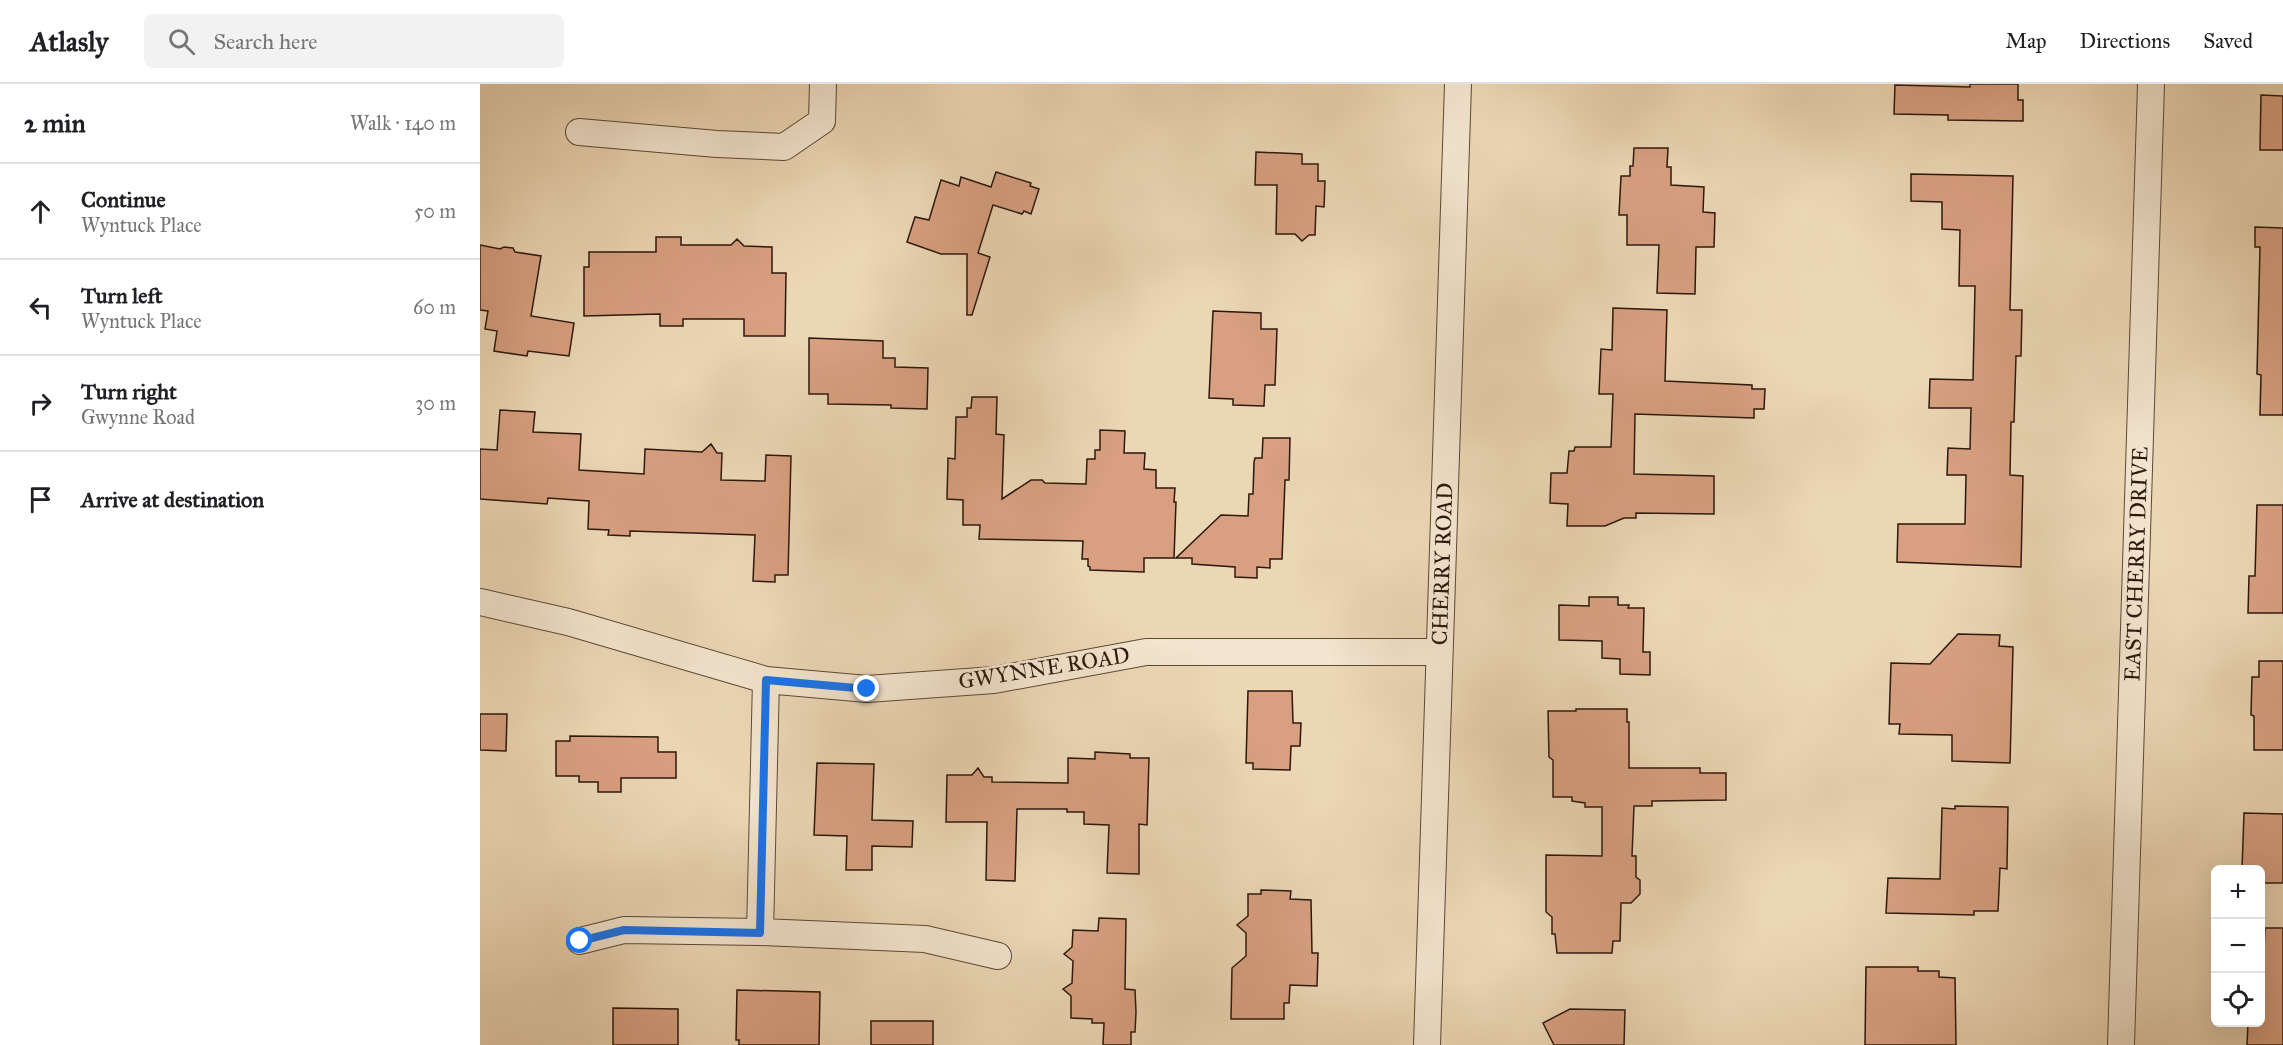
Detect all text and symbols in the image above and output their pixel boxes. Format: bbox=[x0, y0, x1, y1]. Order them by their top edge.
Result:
search box bbox=[144, 14, 564, 68]
text: Atlasly bbox=[30, 24, 108, 59]
icon: search bbox=[165, 25, 198, 58]
text: Search here bbox=[213, 28, 317, 55]
text: Map bbox=[2006, 28, 2047, 54]
text: Directions bbox=[2080, 28, 2170, 54]
text: Saved bbox=[2203, 28, 2253, 54]
text: 2 min bbox=[24, 107, 85, 139]
text: Walk · 140 m bbox=[350, 111, 456, 135]
text: Continue bbox=[81, 186, 166, 213]
icon: ahead bbox=[24, 195, 57, 228]
text: 50 m bbox=[414, 199, 456, 223]
text: Wyntuck Place bbox=[81, 213, 202, 237]
text: Turn left bbox=[81, 282, 163, 309]
icon: left bbox=[24, 291, 57, 324]
text: 60 m bbox=[413, 295, 456, 319]
text: Wyntuck Place bbox=[81, 309, 202, 333]
text: Turn right bbox=[81, 378, 177, 405]
icon: right bbox=[24, 387, 57, 420]
text: 30 m bbox=[415, 391, 456, 415]
text: Gwynne Road bbox=[81, 405, 195, 429]
street label: EAST CHERRY DRIVE bbox=[2118, 446, 2154, 682]
street label: CHERRY ROAD bbox=[1426, 482, 1458, 646]
icon: arrive bbox=[24, 483, 57, 516]
text: Arrive at destination bbox=[81, 486, 264, 513]
street label: GWYNNE ROAD bbox=[956, 641, 1132, 695]
route end bbox=[853, 675, 879, 701]
map controls bbox=[2211, 865, 2265, 1027]
button: + bbox=[2211, 865, 2265, 919]
button: − bbox=[2211, 919, 2265, 973]
route start bbox=[566, 927, 592, 953]
button: locate bbox=[2211, 973, 2265, 1027]

